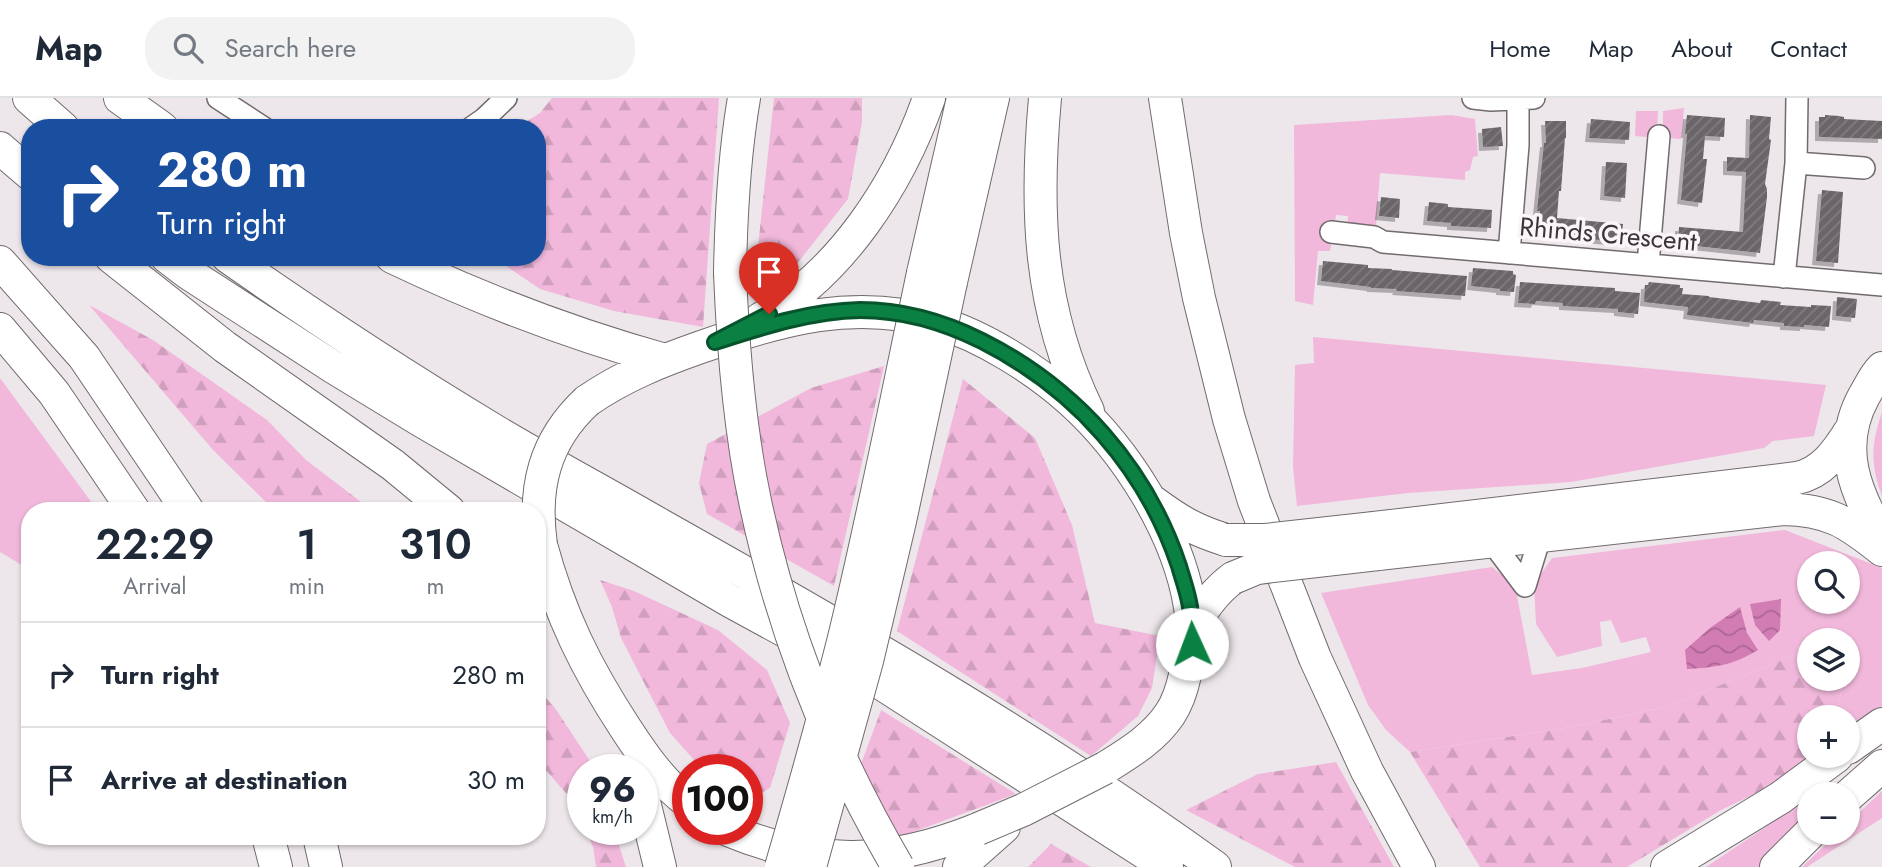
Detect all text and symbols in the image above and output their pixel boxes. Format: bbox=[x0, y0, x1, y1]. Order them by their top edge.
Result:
search box bbox=[145, 17, 635, 80]
text: Map bbox=[35, 25, 103, 72]
icon: search bbox=[169, 29, 207, 67]
text: Search here bbox=[225, 29, 356, 67]
text: Home bbox=[1489, 31, 1551, 66]
text: Map bbox=[1589, 31, 1633, 66]
text: About bbox=[1671, 31, 1732, 66]
text: Contact bbox=[1770, 31, 1847, 66]
text: 280 m bbox=[157, 135, 307, 205]
icon: right bbox=[42, 147, 133, 238]
text: Turn right bbox=[157, 200, 286, 246]
street label: Rhinds Crescent bbox=[1518, 207, 1699, 261]
pin bbox=[739, 242, 799, 314]
icon: arrive bbox=[750, 253, 788, 291]
text: 22:29 bbox=[95, 514, 215, 575]
text: 1 bbox=[297, 514, 317, 575]
text: 310 bbox=[399, 514, 472, 575]
map controls bbox=[1797, 551, 1860, 845]
button: search bbox=[1797, 551, 1860, 614]
text: Arrival bbox=[123, 569, 187, 603]
text: min bbox=[289, 569, 325, 603]
text: m bbox=[426, 569, 444, 603]
position arrow bbox=[1155, 607, 1229, 681]
button: layers bbox=[1797, 628, 1860, 691]
icon: right bbox=[42, 656, 80, 694]
text: Turn right bbox=[101, 656, 219, 694]
text: 280 m bbox=[452, 656, 525, 694]
button: + bbox=[1797, 705, 1860, 768]
speed limit sign: 100 bbox=[672, 754, 763, 845]
icon: arrive bbox=[42, 761, 80, 799]
text: Arrive at destination bbox=[101, 761, 348, 799]
text: 30 m bbox=[467, 761, 525, 799]
text: 96 bbox=[589, 765, 636, 815]
button: − bbox=[1797, 782, 1860, 845]
text: km/h bbox=[592, 804, 633, 830]

